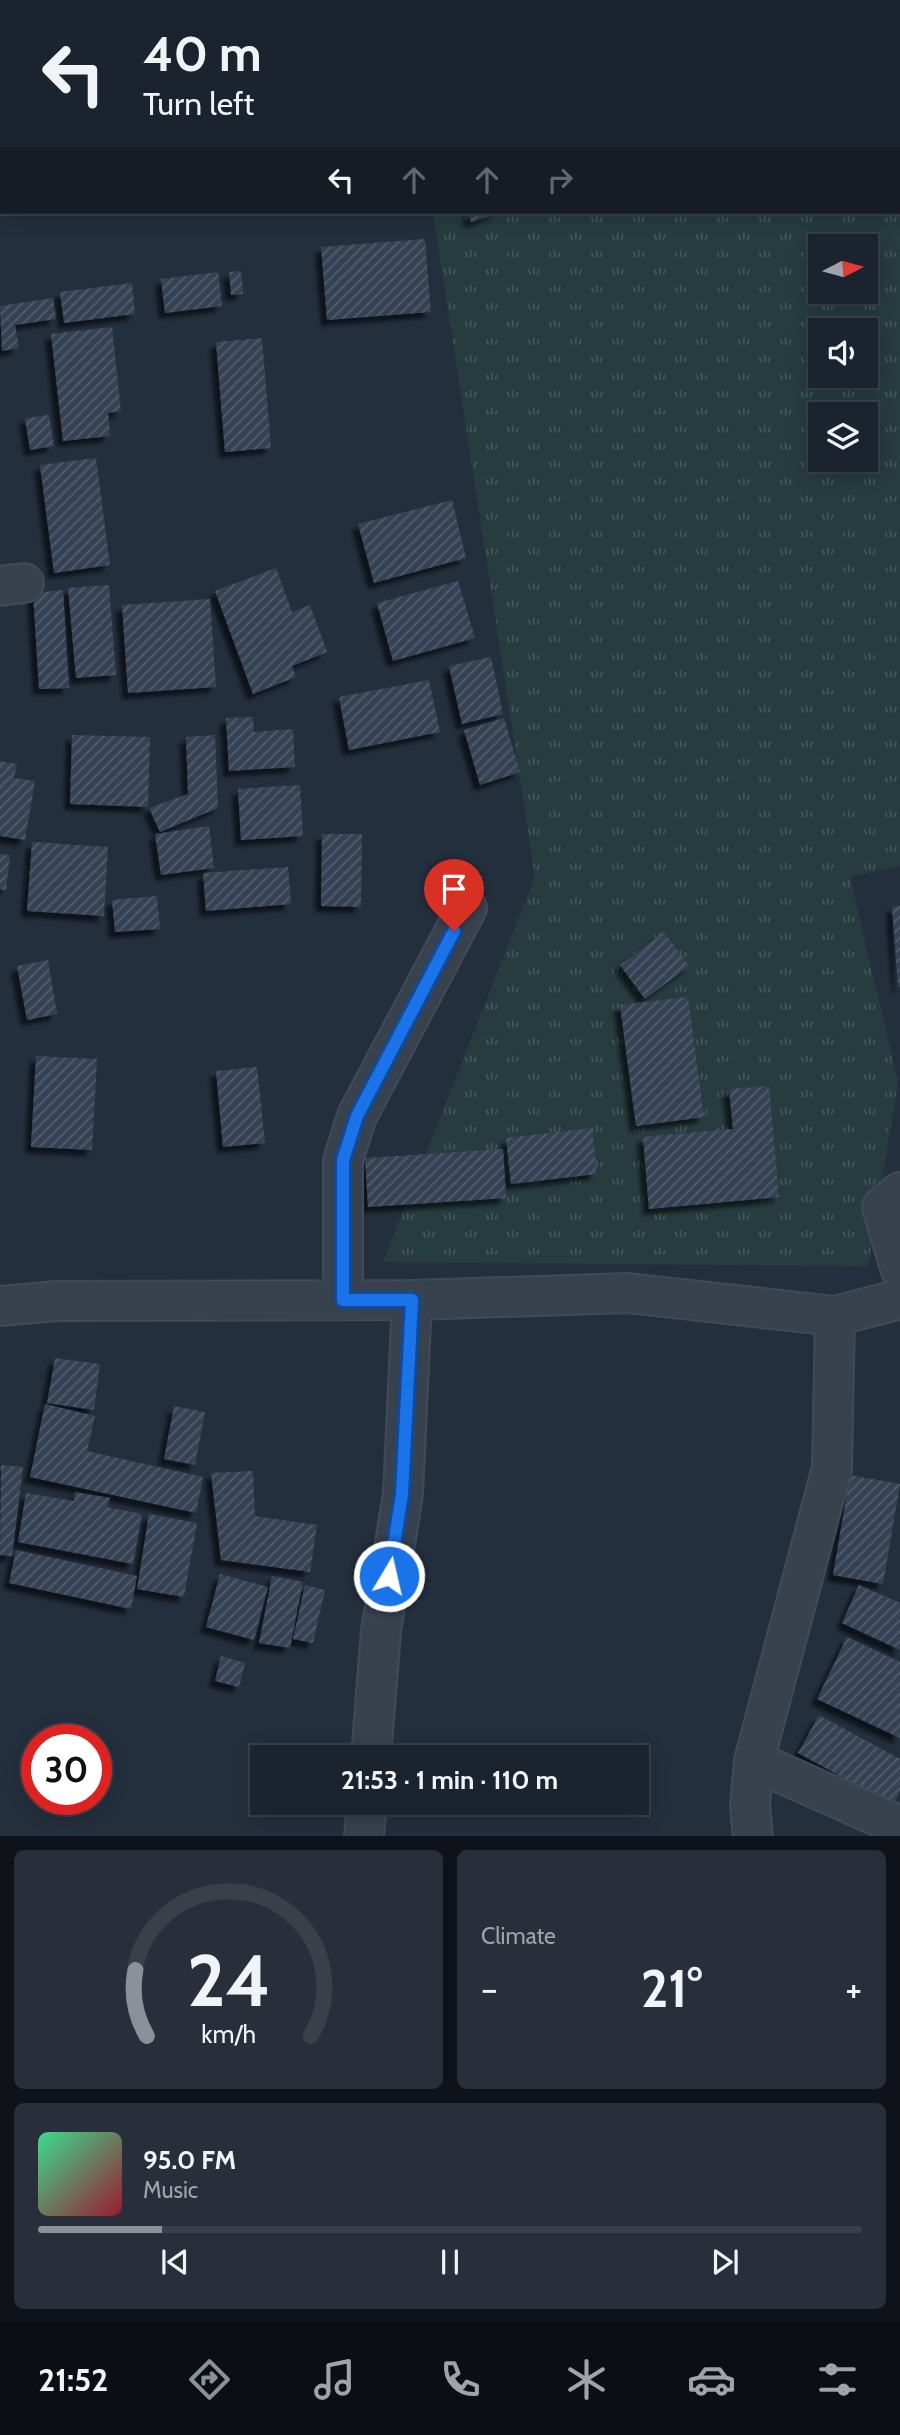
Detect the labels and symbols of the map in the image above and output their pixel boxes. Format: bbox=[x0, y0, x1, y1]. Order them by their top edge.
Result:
north arrow bbox=[808, 234, 878, 304]
pin bbox=[424, 859, 484, 931]
position arrow bbox=[352, 1539, 426, 1613]
speed limit sign: 30 bbox=[21, 1724, 112, 1815]

